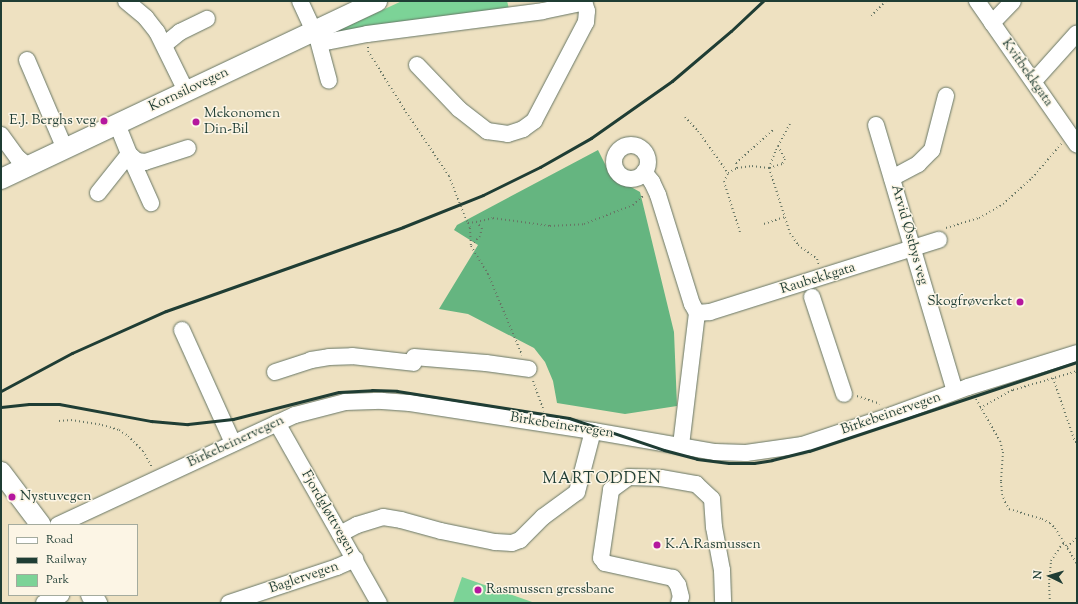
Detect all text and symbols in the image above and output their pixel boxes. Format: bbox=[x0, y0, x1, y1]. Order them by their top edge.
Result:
street label: Kvitbekkgata bbox=[998, 36, 1056, 110]
street label: Kornsilovegen bbox=[146, 64, 232, 116]
place label: Mekonomen Din-Bil bbox=[204, 106, 280, 138]
place label: E.J. Berghs veg bbox=[9, 113, 96, 129]
marker: E.J. Berghs veg bbox=[99, 116, 109, 126]
marker: Mekonomen Din-Bil bbox=[191, 117, 201, 127]
street label: Arvid Østbys veg bbox=[887, 183, 931, 287]
street label: Raubekkgata bbox=[778, 260, 858, 298]
place label: Skogfrøverket bbox=[927, 294, 1012, 310]
marker: Skogfrøverket bbox=[1015, 297, 1025, 307]
street label: Birkebeinervegen bbox=[839, 389, 943, 439]
street label: Birkebeinervegen bbox=[509, 410, 615, 442]
street label: Birkebeinervegen bbox=[185, 412, 287, 472]
street label: Fjordgløttvegen bbox=[297, 468, 359, 558]
district label: MARTODDEN bbox=[542, 470, 662, 490]
place label: Nystuvegen bbox=[20, 489, 91, 505]
marker: Nystuvegen bbox=[7, 492, 17, 502]
legend bbox=[8, 524, 138, 596]
text: Road bbox=[46, 531, 73, 549]
place label: K.A.Rasmussen bbox=[665, 537, 761, 553]
marker: K.A.Rasmussen bbox=[652, 540, 662, 550]
text: Railway bbox=[46, 551, 87, 569]
north arrow bbox=[1030, 556, 1070, 596]
street label: Baglervegen bbox=[267, 558, 341, 598]
text: N bbox=[1030, 570, 1046, 580]
text: Park bbox=[46, 571, 69, 589]
place label: Rasmussen gressbane bbox=[486, 582, 615, 598]
marker: Rasmussen gressbane bbox=[473, 585, 483, 595]

